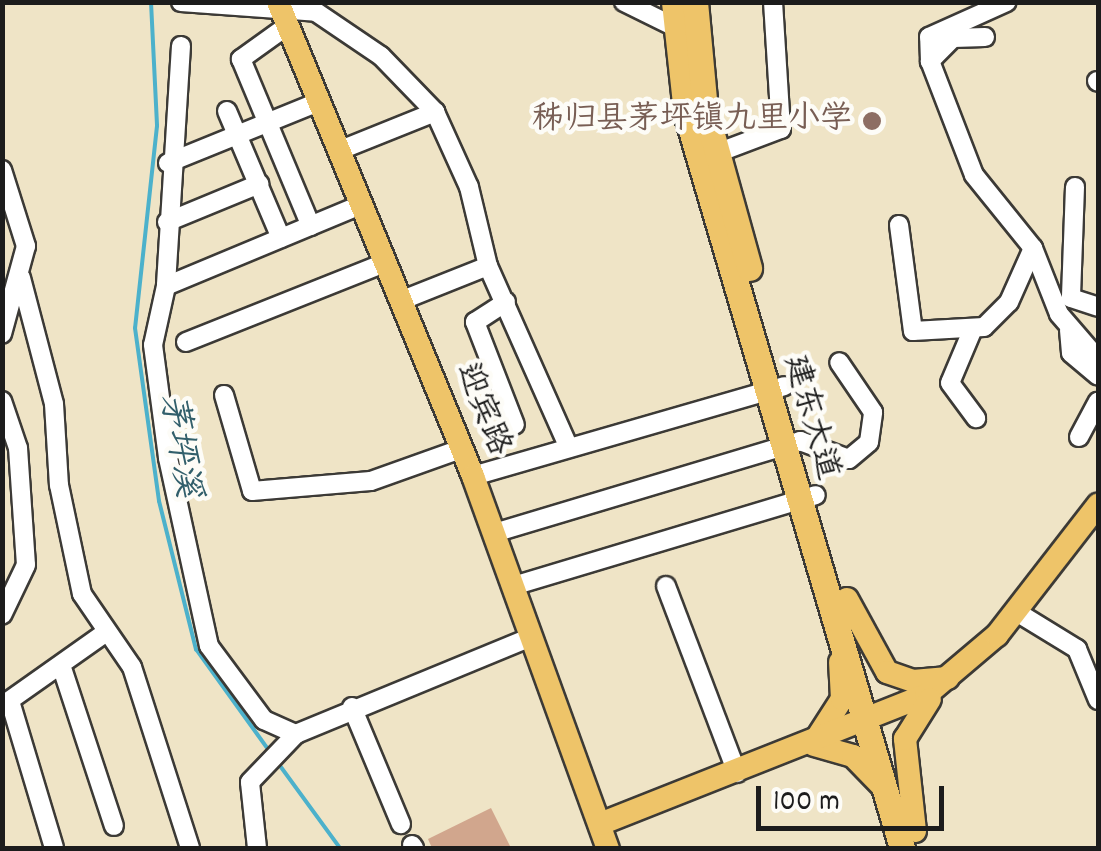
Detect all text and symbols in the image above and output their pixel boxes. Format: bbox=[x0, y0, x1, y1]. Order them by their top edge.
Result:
place label: 秭归县茅坪镇九里小学 bbox=[532, 102, 852, 140]
marker: 秭归县茅坪镇九里小学 bbox=[861, 110, 883, 132]
street label: 建东大道 bbox=[773, 351, 845, 485]
street label: 迎宾路 bbox=[445, 358, 517, 462]
water label: 茅坪溪 bbox=[149, 391, 207, 501]
scale bar bbox=[761, 766, 948, 828]
text: 100 m bbox=[773, 782, 840, 825]

